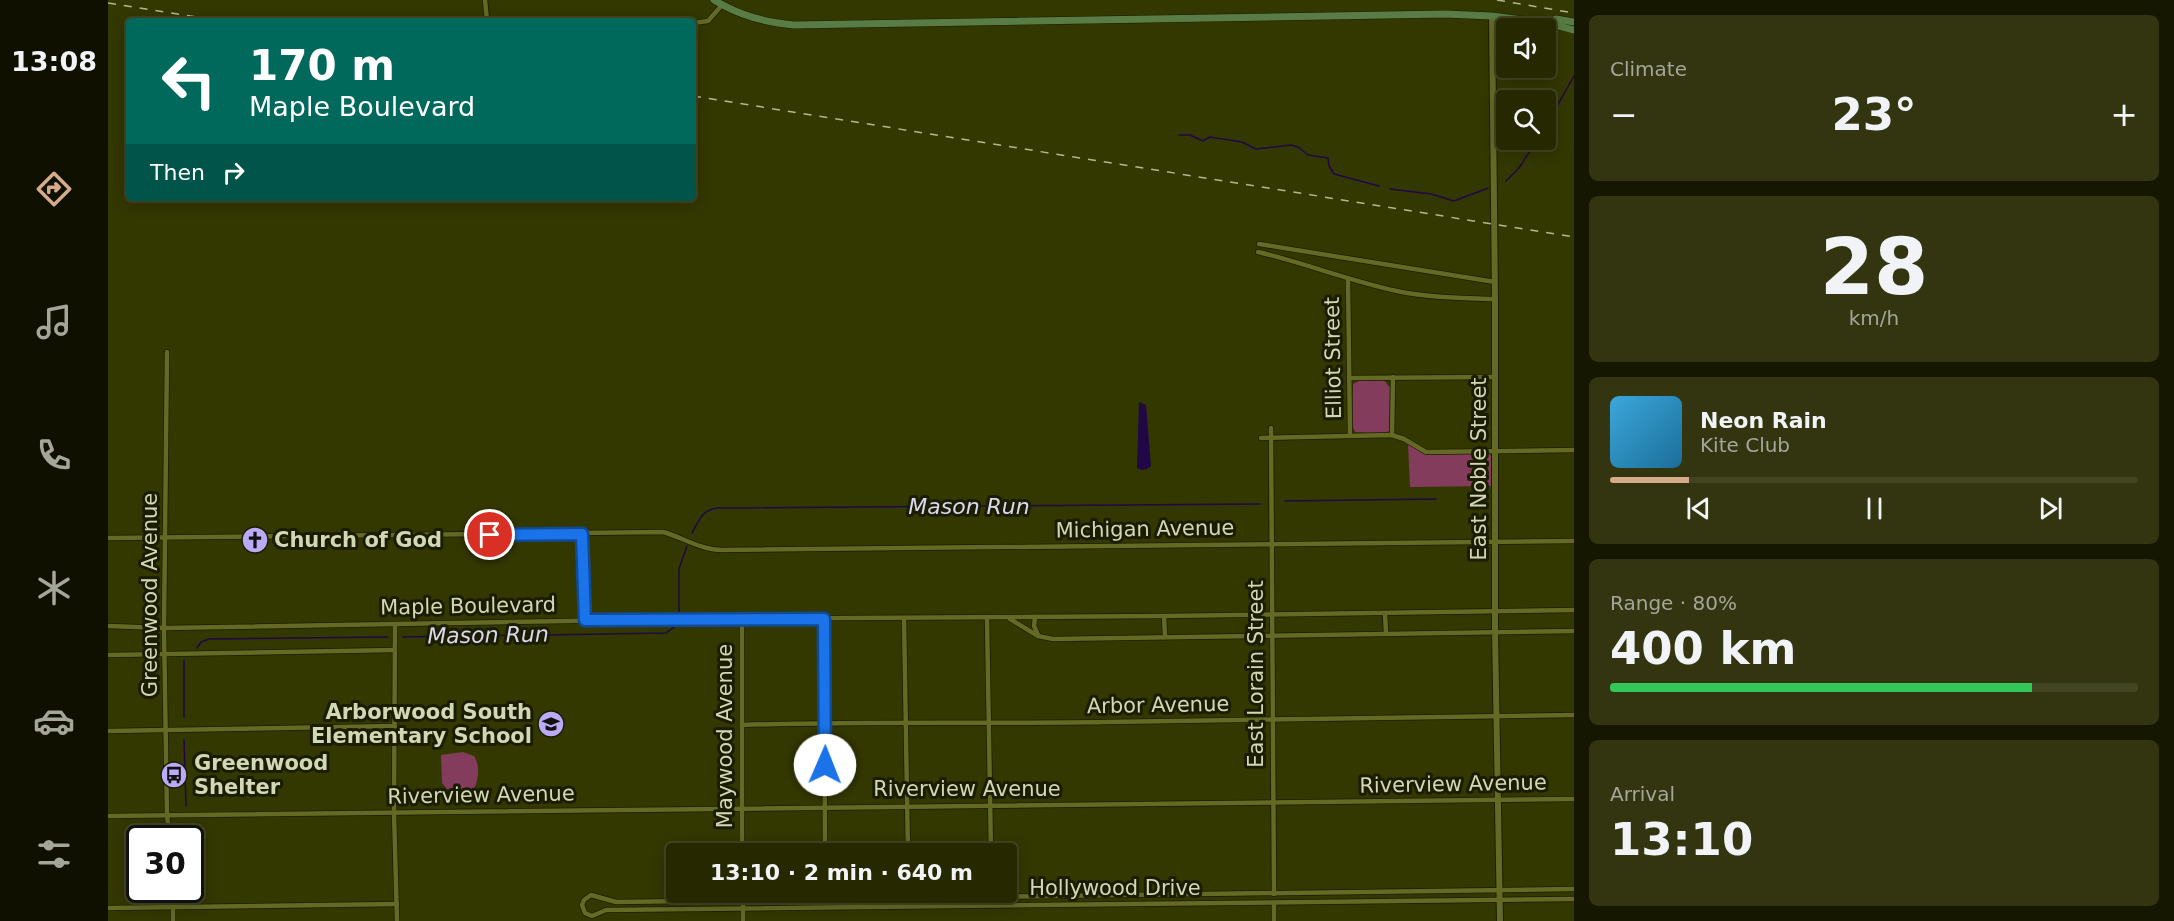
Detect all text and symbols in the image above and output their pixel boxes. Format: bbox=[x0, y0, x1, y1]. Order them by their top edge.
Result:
map controls bbox=[1496, 18, 1556, 150]
button: sound bbox=[1496, 18, 1556, 78]
text: 170 m bbox=[249, 41, 395, 90]
icon: left bbox=[150, 42, 228, 120]
text: 13:08 bbox=[11, 46, 97, 77]
text: Climate bbox=[1610, 57, 1687, 81]
text: 23° bbox=[1831, 88, 1917, 141]
button: search bbox=[1496, 90, 1556, 150]
text: Maple Boulevard bbox=[249, 91, 475, 122]
text: − bbox=[1610, 95, 1638, 134]
text: + bbox=[2110, 95, 2138, 134]
icon: right bbox=[217, 156, 250, 189]
text: Then bbox=[150, 160, 205, 185]
icon: directions bbox=[33, 168, 75, 210]
text: 28 bbox=[1820, 222, 1928, 312]
street label: Elliot Street bbox=[1320, 297, 1346, 419]
icon: music bbox=[33, 301, 75, 343]
text: km/h bbox=[1849, 306, 1899, 330]
street label: East Noble Street bbox=[1467, 377, 1491, 561]
text: Neon Rain bbox=[1700, 408, 1827, 433]
text: Kite Club bbox=[1700, 433, 1790, 457]
icon: phone bbox=[33, 434, 75, 476]
icon: previous bbox=[1682, 492, 1715, 525]
icon: pause bbox=[1858, 492, 1891, 525]
icon: next bbox=[2034, 492, 2067, 525]
street label: Greenwood Avenue bbox=[138, 493, 162, 697]
water label: Mason Run bbox=[908, 494, 1030, 519]
pin bbox=[464, 509, 515, 560]
street label: Michigan Avenue bbox=[1055, 515, 1235, 543]
icon: arrive bbox=[473, 518, 506, 551]
church icon: Church of God bbox=[240, 525, 270, 555]
place label: Church of God bbox=[274, 528, 442, 552]
icon: climate bbox=[33, 567, 75, 609]
street label: East Lorain Street bbox=[1244, 580, 1268, 768]
text: Range · 80% bbox=[1610, 591, 1737, 615]
street label: Maple Boulevard bbox=[380, 592, 556, 620]
water label: Mason Run bbox=[427, 621, 549, 649]
text: 400 km bbox=[1610, 622, 1796, 675]
street label: Maywood Avenue bbox=[713, 644, 737, 828]
street label: Arbor Avenue bbox=[1087, 692, 1229, 718]
icon: car bbox=[33, 700, 75, 742]
place label: Arborwood South Elementary School bbox=[311, 700, 532, 748]
school or university icon: Arborwood South Elementary School bbox=[536, 709, 566, 739]
position arrow bbox=[793, 733, 857, 797]
place label: Greenwood Shelter bbox=[194, 751, 328, 799]
bus stop icon: Greenwood Shelter bbox=[159, 760, 189, 790]
street label: Riverview Avenue bbox=[1359, 770, 1547, 798]
street label: Riverview Avenue bbox=[873, 777, 1061, 801]
street label: Riverview Avenue bbox=[387, 781, 575, 809]
text: Arrival bbox=[1610, 782, 1675, 806]
text: 13:10 bbox=[1610, 813, 1753, 866]
speed limit sign: 30 bbox=[126, 825, 204, 903]
icon: filters bbox=[33, 833, 75, 875]
text: 13:10 · 2 min · 640 m bbox=[710, 860, 973, 885]
street label: Hollywood Drive bbox=[1029, 876, 1201, 900]

